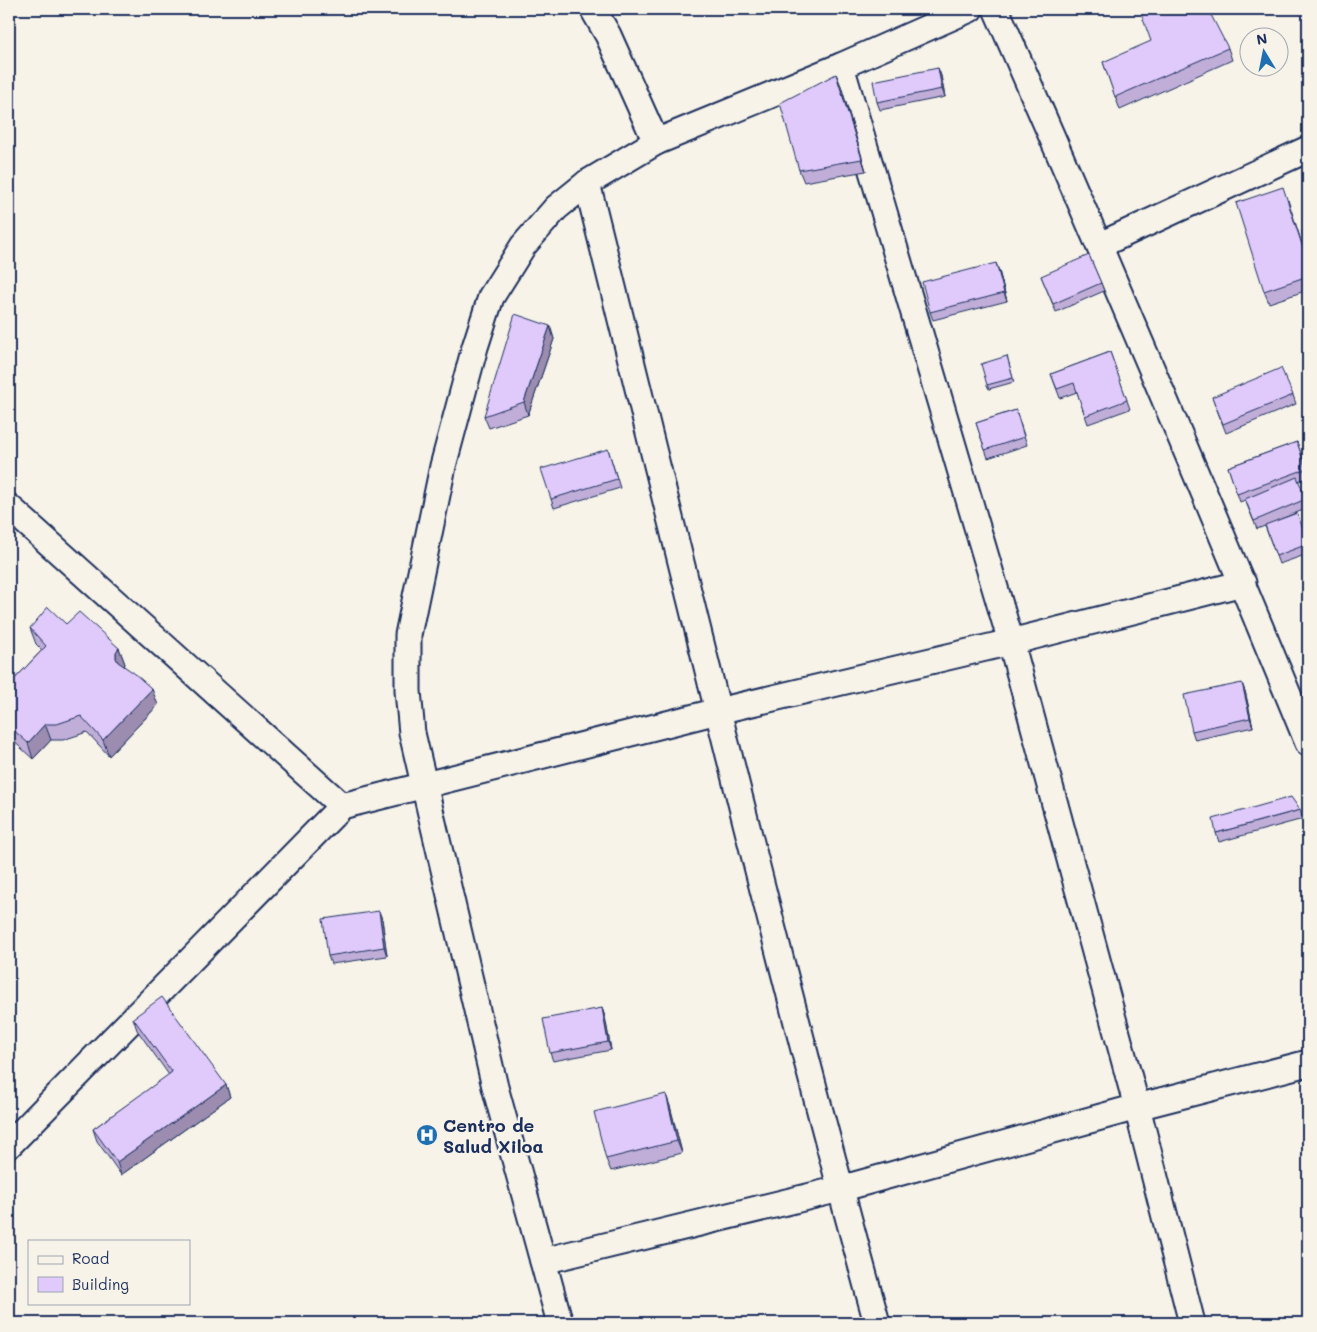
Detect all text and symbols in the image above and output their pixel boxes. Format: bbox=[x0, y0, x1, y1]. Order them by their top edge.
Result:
north arrow bbox=[1240, 28, 1290, 78]
text: N bbox=[1255, 28, 1269, 49]
place label: Centro de Salud Xiloa bbox=[443, 1113, 544, 1158]
hospital icon: Centro de Salud Xiloa bbox=[415, 1123, 439, 1147]
legend bbox=[28, 1240, 190, 1304]
text: Road bbox=[72, 1248, 109, 1268]
text: Building bbox=[72, 1274, 129, 1294]

